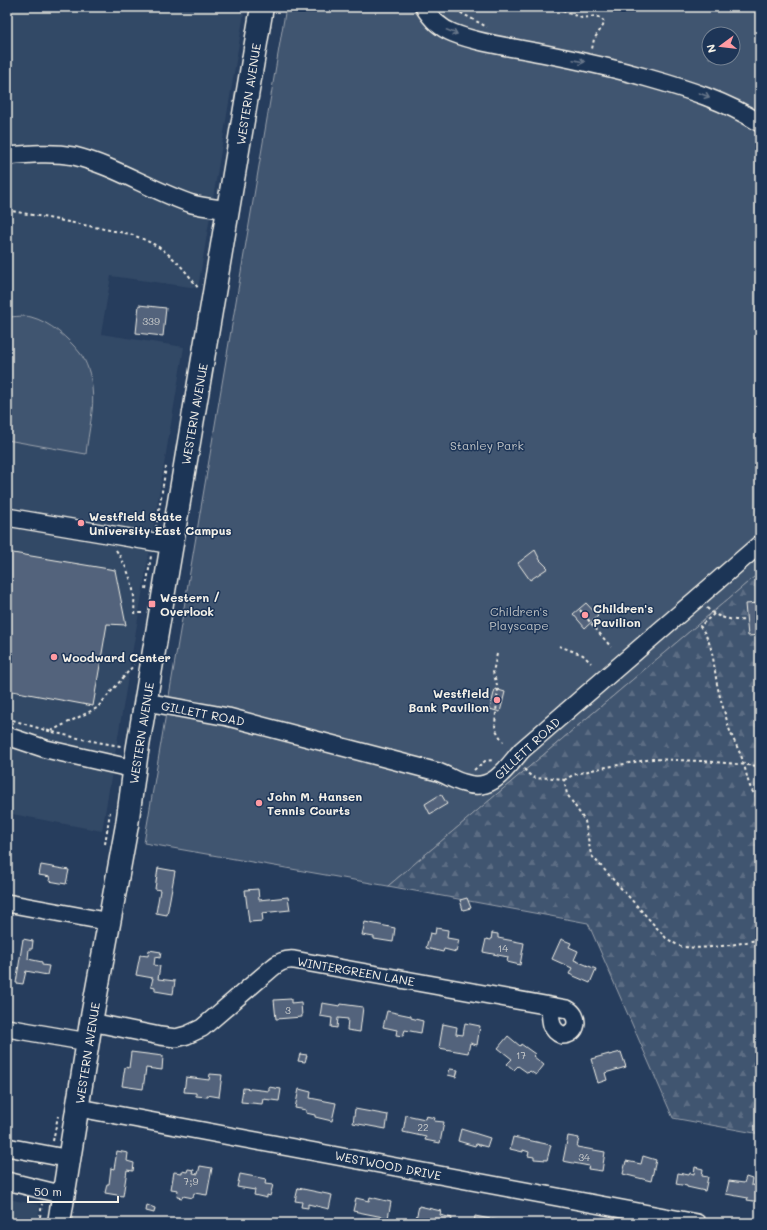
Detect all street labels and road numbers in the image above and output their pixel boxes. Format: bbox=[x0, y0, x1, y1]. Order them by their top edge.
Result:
street label: WESTERN AVENUE bbox=[232, 42, 264, 146]
street label: WESTERN AVENUE bbox=[177, 362, 211, 466]
street label: WESTERN AVENUE bbox=[125, 681, 157, 785]
street label: GILLETT ROAD bbox=[160, 697, 246, 729]
street label: GILLETT ROAD bbox=[491, 713, 563, 783]
street label: WINTERGREEN LANE bbox=[296, 953, 416, 989]
street label: WESTERN AVENUE bbox=[71, 1001, 103, 1105]
street label: WESTWOOD DRIVE bbox=[333, 1147, 443, 1183]

